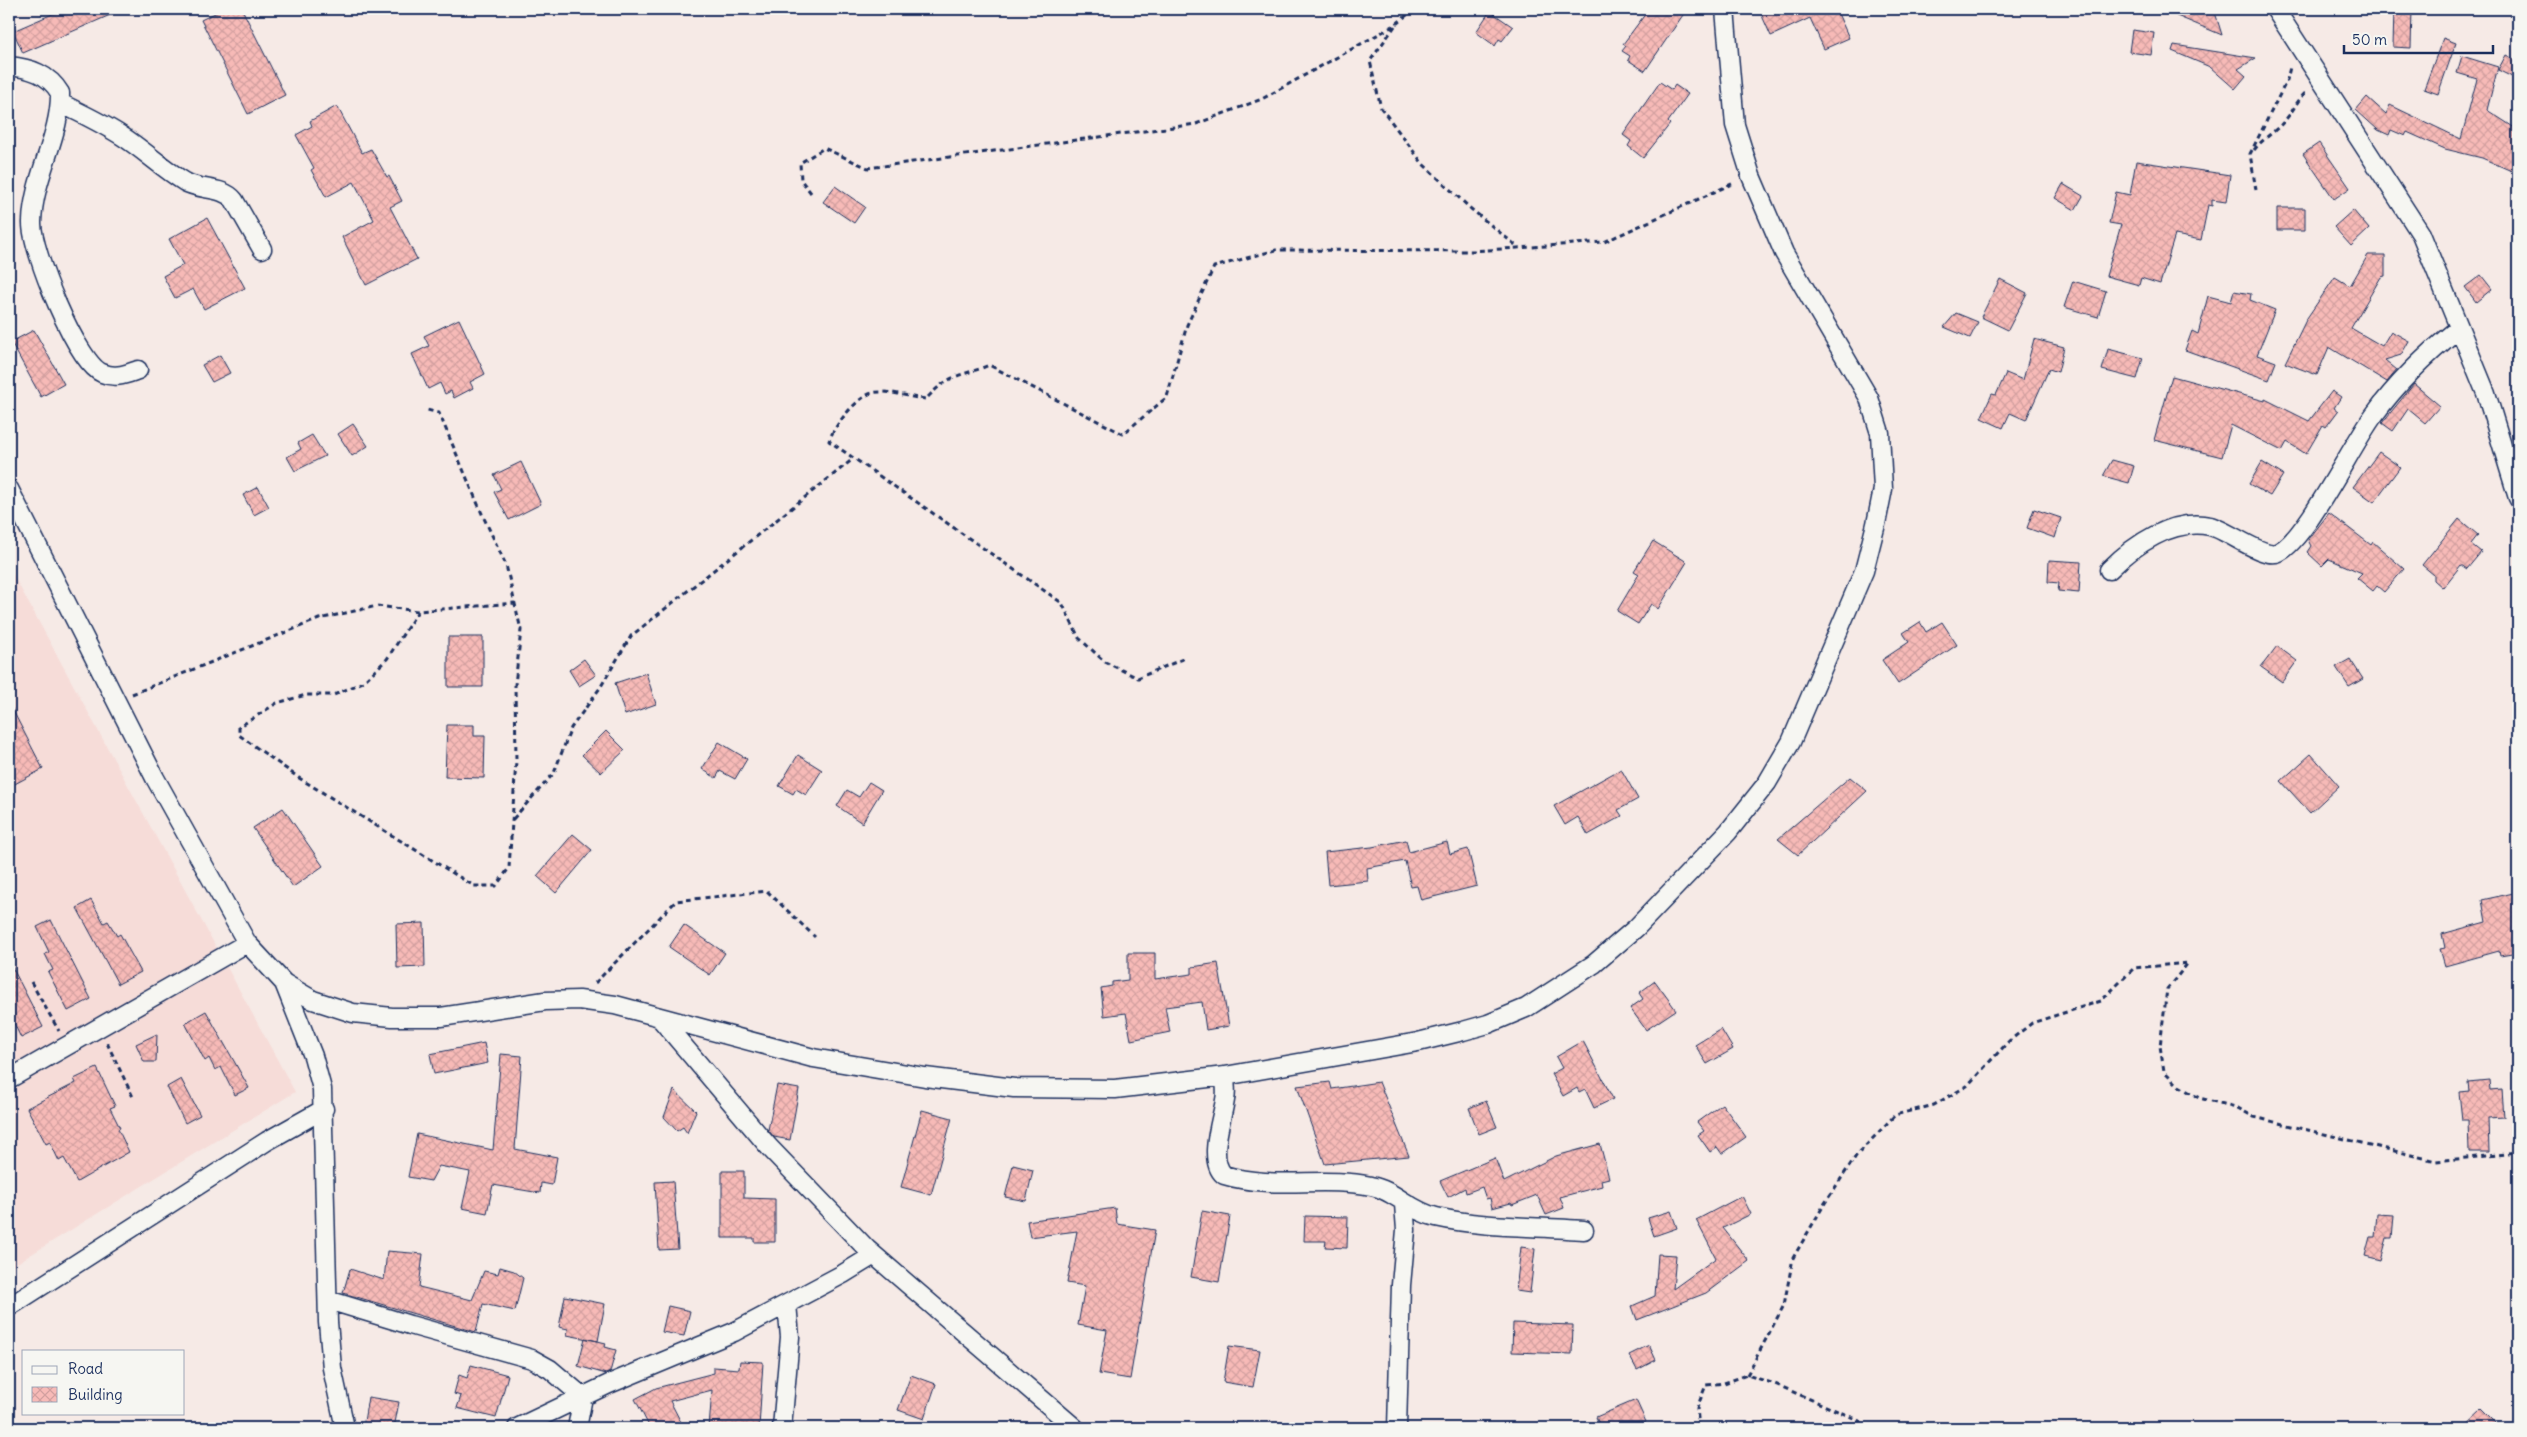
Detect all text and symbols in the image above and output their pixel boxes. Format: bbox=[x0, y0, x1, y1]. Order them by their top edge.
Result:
scale bar bbox=[2344, 22, 2493, 54]
text: 50 m bbox=[2352, 30, 2387, 49]
legend bbox=[22, 1350, 185, 1414]
text: Road bbox=[68, 1359, 103, 1378]
text: Building bbox=[68, 1385, 123, 1404]

